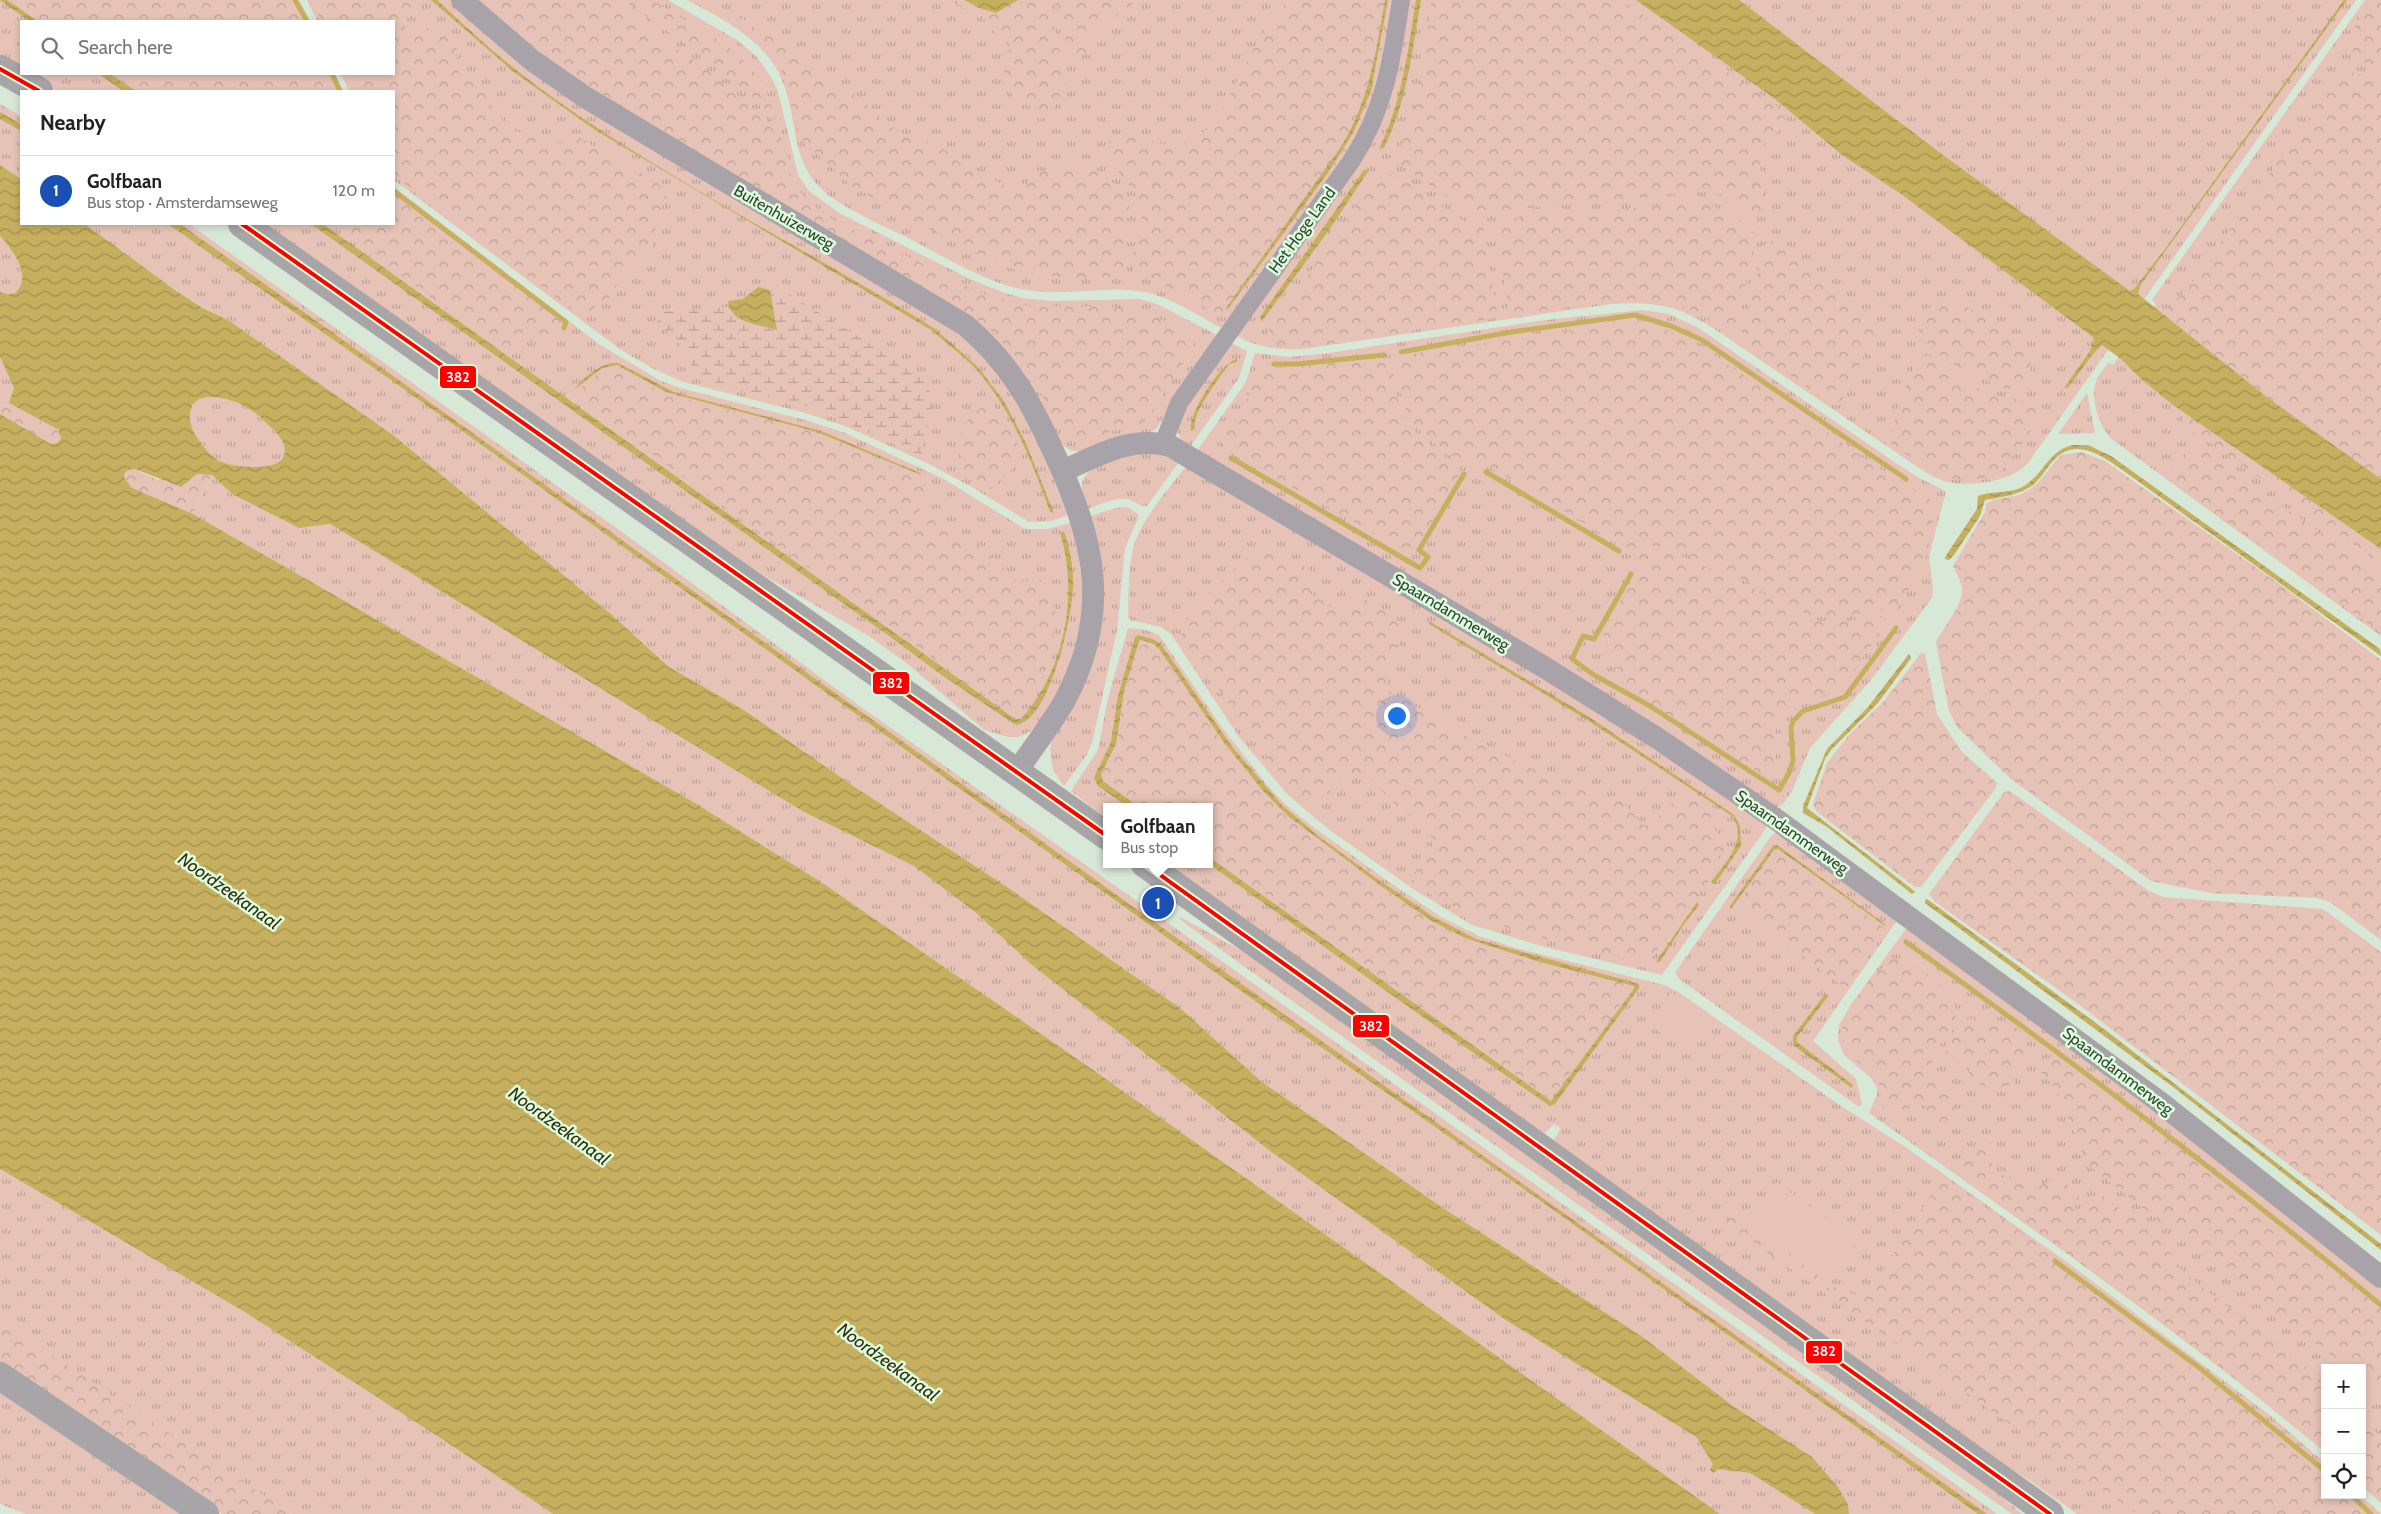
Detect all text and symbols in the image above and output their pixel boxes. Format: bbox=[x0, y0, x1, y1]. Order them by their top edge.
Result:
search box bbox=[20, 20, 395, 75]
icon: search bbox=[38, 34, 66, 62]
text: Search here bbox=[78, 36, 172, 59]
text: Nearby bbox=[40, 110, 106, 135]
text: Golfbaan bbox=[87, 170, 162, 193]
text: 1 bbox=[53, 181, 59, 200]
text: 120 m bbox=[333, 181, 375, 200]
street label: Buitenhuizerweg bbox=[731, 181, 838, 254]
street label: Het Hoge Land bbox=[1265, 183, 1339, 277]
text: Bus stop · Amsterdamseweg bbox=[87, 193, 278, 212]
line badge: 382 bbox=[439, 365, 477, 389]
text: 382 bbox=[446, 368, 470, 386]
street label: Spaarndammerweg bbox=[1389, 570, 1514, 655]
line badge: 382 bbox=[872, 671, 910, 695]
text: 382 bbox=[879, 674, 903, 692]
your location bbox=[1384, 703, 1410, 729]
street label: Spaarndammerweg bbox=[1732, 786, 1853, 879]
popup bbox=[1103, 803, 1213, 868]
text: Golfbaan bbox=[1121, 815, 1196, 838]
text: Bus stop bbox=[1121, 838, 1178, 857]
water label: Noordzeekanaal bbox=[174, 848, 285, 935]
pin: 1 bbox=[1142, 884, 1174, 922]
line badge: 382 bbox=[1352, 1014, 1390, 1038]
text: 382 bbox=[1359, 1017, 1383, 1035]
street label: Spaarndammerweg bbox=[2059, 1023, 2178, 1119]
water label: Noordzeekanaal bbox=[504, 1082, 614, 1170]
water label: Noordzeekanaal bbox=[833, 1318, 943, 1406]
line badge: 382 bbox=[1805, 1340, 1843, 1364]
text: 382 bbox=[1812, 1342, 1836, 1360]
map controls bbox=[2321, 1364, 2366, 1499]
button: + bbox=[2321, 1364, 2366, 1409]
button: − bbox=[2321, 1409, 2366, 1454]
button: locate bbox=[2321, 1454, 2366, 1499]

